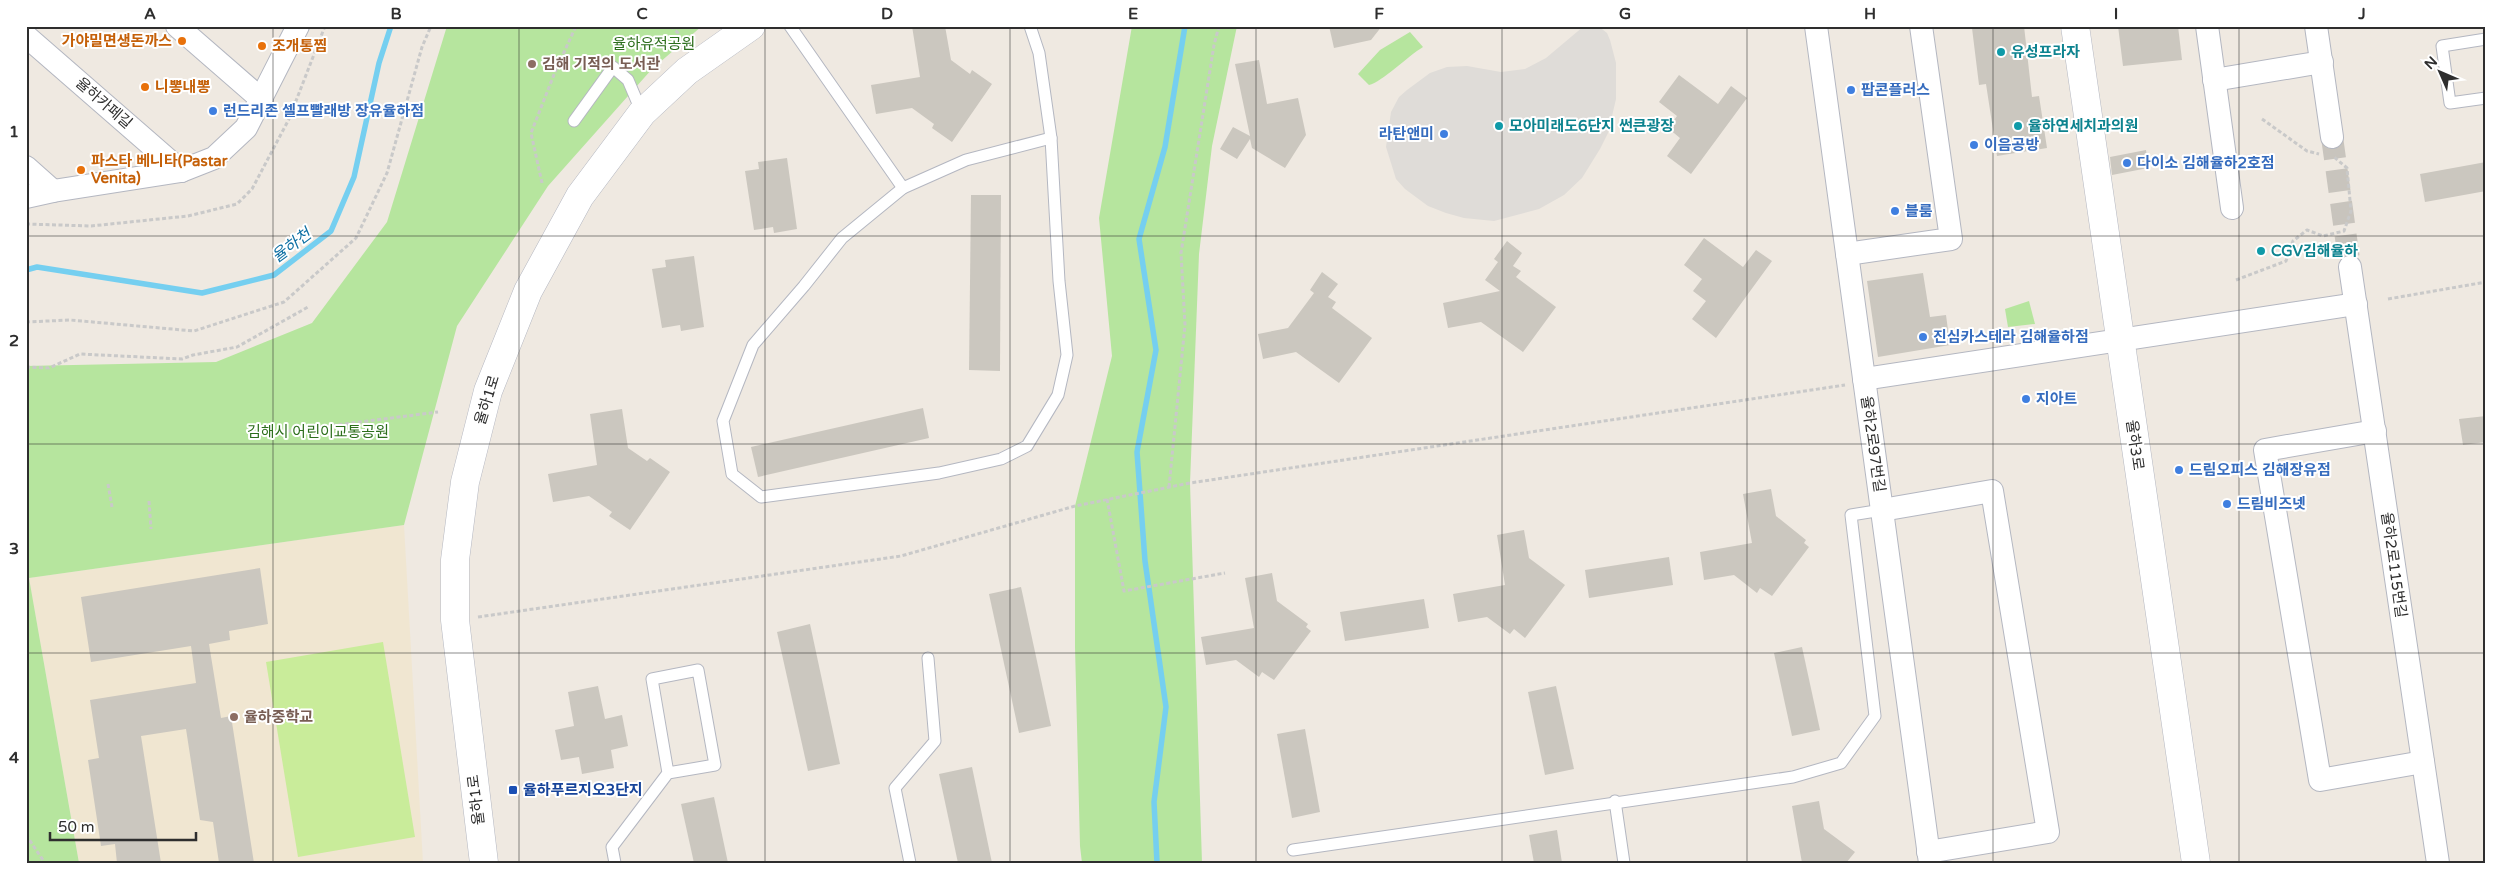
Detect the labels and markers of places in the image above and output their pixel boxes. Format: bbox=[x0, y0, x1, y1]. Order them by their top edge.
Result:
place label: 가야밀면생돈까스 bbox=[62, 32, 172, 50]
marker: 가야밀면생돈까스 bbox=[176, 35, 188, 47]
place label: 조개통찜 bbox=[272, 37, 327, 55]
marker: 조개통찜 bbox=[256, 40, 268, 52]
place label: 유성프라자 bbox=[2011, 43, 2080, 61]
marker: 유성프라자 bbox=[1995, 46, 2007, 58]
place label: 김해 기적의 도서관 bbox=[542, 55, 660, 73]
marker: 김해 기적의 도서관 bbox=[526, 58, 538, 70]
place label: 니뽕내뽕 bbox=[155, 78, 210, 96]
marker: 니뽕내뽕 bbox=[139, 81, 151, 93]
place label: 팝콘플러스 bbox=[1861, 81, 1930, 99]
marker: 팝콘플러스 bbox=[1845, 84, 1857, 96]
place label: 런드리존 셀프빨래방 장유율하점 bbox=[223, 102, 424, 120]
marker: 런드리존 셀프빨래방 장유율하점 bbox=[207, 105, 219, 117]
place label: 모아미래도6단지 썬큰광장 bbox=[1509, 117, 1674, 135]
place label: 율하연세치과의원 bbox=[2028, 117, 2138, 135]
marker: 모아미래도6단지 썬큰광장 bbox=[1493, 120, 1505, 132]
marker: 율하연세치과의원 bbox=[2012, 120, 2024, 132]
place label: 라탄앤미 bbox=[1379, 125, 1434, 143]
marker: 라탄앤미 bbox=[1438, 128, 1450, 140]
place label: 이음공방 bbox=[1984, 136, 2039, 154]
marker: 이음공방 bbox=[1968, 139, 1980, 151]
place label: 파스타 베니타(Pastar Venita) bbox=[91, 152, 228, 187]
place label: 다이소 김해율하2호점 bbox=[2137, 154, 2275, 172]
marker: 다이소 김해율하2호점 bbox=[2121, 157, 2133, 169]
marker: 파스타 베니타(Pastar Venita) bbox=[75, 164, 87, 176]
place label: 블룸 bbox=[1905, 202, 1933, 220]
marker: 블룸 bbox=[1889, 205, 1901, 217]
place label: CGV김해율하 bbox=[2271, 242, 2358, 260]
marker: CGV김해율하 bbox=[2255, 245, 2267, 257]
place label: 진심카스테라 김해율하점 bbox=[1933, 328, 2089, 346]
marker: 진심카스테라 김해율하점 bbox=[1917, 331, 1929, 343]
place label: 지아트 bbox=[2036, 390, 2078, 408]
marker: 지아트 bbox=[2020, 393, 2032, 405]
place label: 드림오피스 김해장유점 bbox=[2189, 461, 2331, 479]
marker: 드림오피스 김해장유점 bbox=[2173, 464, 2185, 476]
place label: 드림비즈넷 bbox=[2237, 495, 2306, 513]
marker: 드림비즈넷 bbox=[2221, 498, 2233, 510]
place label: 율하중학교 bbox=[244, 708, 313, 726]
marker: 율하중학교 bbox=[228, 711, 240, 723]
place label: 율하푸르지오3단지 bbox=[523, 781, 643, 799]
marker: 율하푸르지오3단지 bbox=[507, 784, 519, 796]

